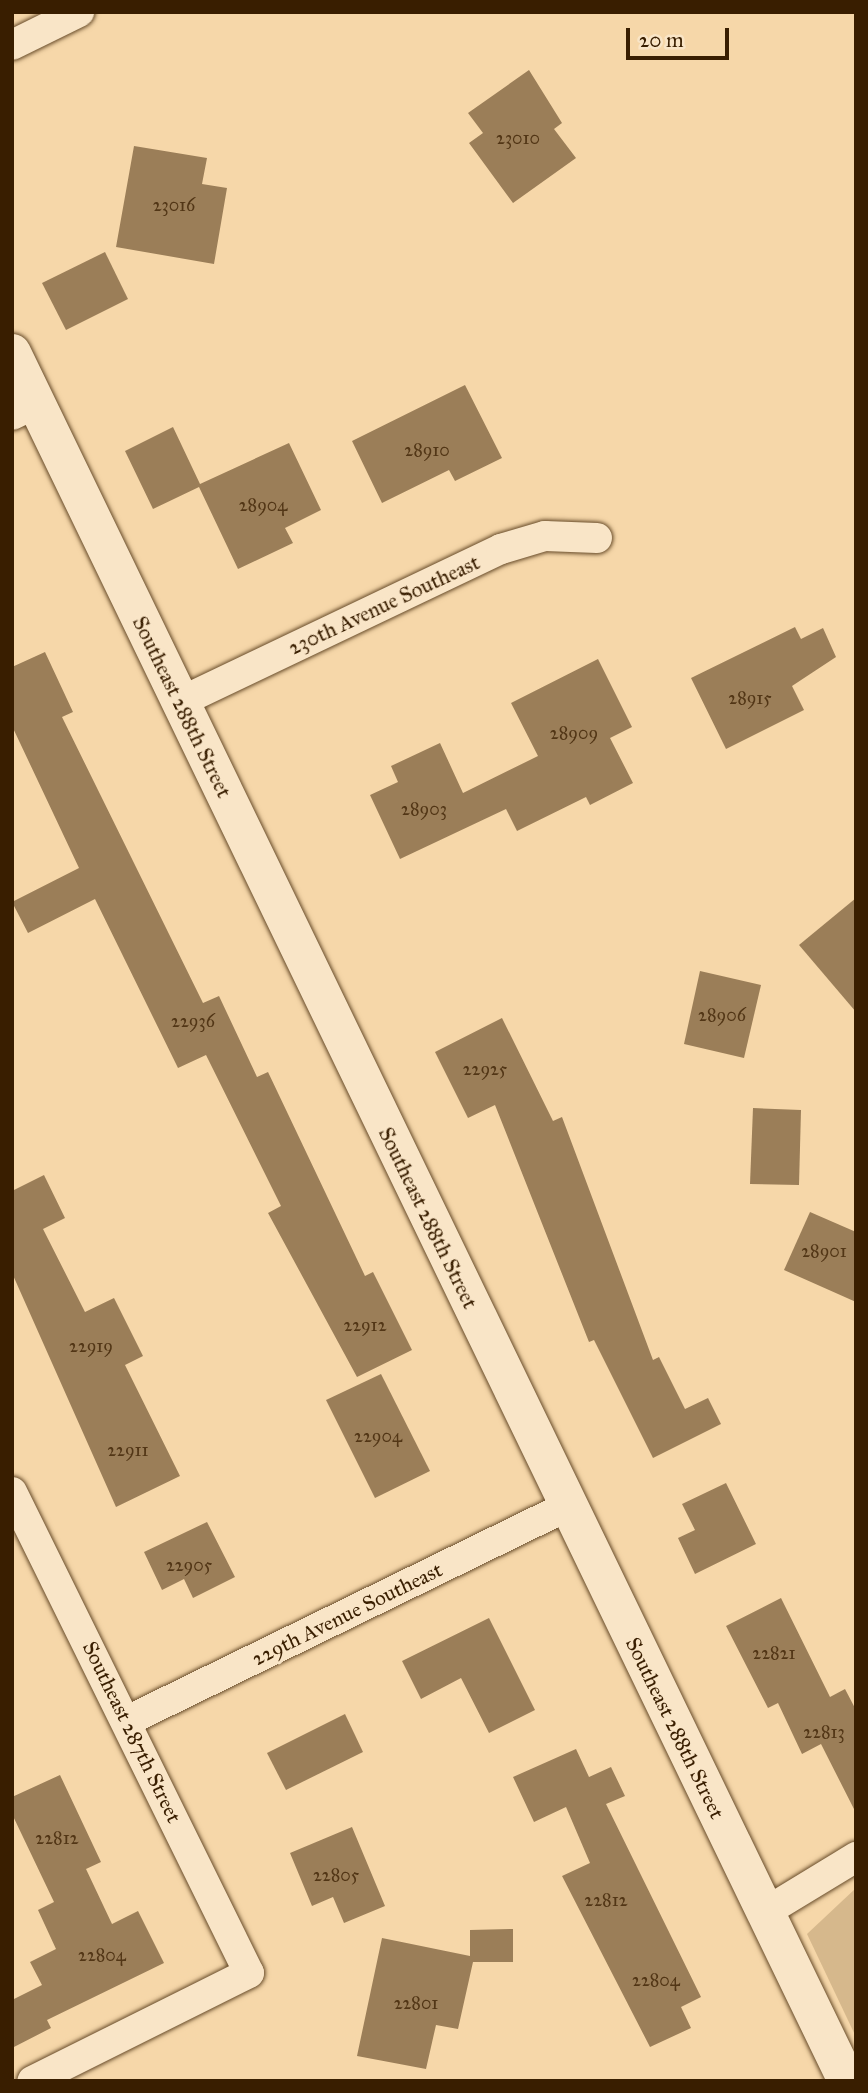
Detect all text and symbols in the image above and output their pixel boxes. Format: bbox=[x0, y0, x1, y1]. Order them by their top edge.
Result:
scale bar bbox=[630, 14, 733, 58]
text: 20 m bbox=[639, 27, 684, 53]
house number: 23010 bbox=[496, 127, 540, 149]
house number: 23016 bbox=[153, 194, 195, 216]
house number: 28910 bbox=[404, 439, 450, 461]
house number: 28904 bbox=[239, 494, 287, 516]
street label: 230th Avenue Southeast bbox=[284, 550, 484, 660]
street label: Southeast 288th Street bbox=[127, 612, 237, 802]
house number: 28915 bbox=[728, 687, 772, 709]
house number: 28909 bbox=[550, 722, 598, 744]
house number: 28903 bbox=[401, 798, 447, 820]
house number: 28906 bbox=[698, 1004, 746, 1026]
house number: 22936 bbox=[171, 1010, 215, 1032]
house number: 22925 bbox=[463, 1058, 507, 1080]
street label: Southeast 288th Street bbox=[373, 1123, 483, 1313]
house number: 28901 bbox=[801, 1240, 847, 1262]
house number: 22912 bbox=[343, 1314, 387, 1336]
house number: 22919 bbox=[69, 1335, 113, 1357]
house number: 22904 bbox=[354, 1425, 402, 1447]
house number: 22911 bbox=[107, 1439, 149, 1461]
house number: 22905 bbox=[166, 1554, 212, 1576]
street label: 229th Avenue Southeast bbox=[248, 1557, 446, 1671]
street label: Southeast 288th Street bbox=[620, 1633, 730, 1823]
street label: Southeast 287th Street bbox=[77, 1637, 187, 1827]
house number: 22821 bbox=[752, 1642, 796, 1664]
house number: 22813 bbox=[803, 1721, 845, 1743]
house number: 22812 bbox=[35, 1827, 79, 1849]
house number: 22805 bbox=[313, 1864, 359, 1886]
house number: 22812 bbox=[584, 1889, 628, 1911]
house number: 22804 bbox=[78, 1944, 126, 1966]
house number: 22804 bbox=[632, 1969, 680, 1991]
house number: 22801 bbox=[394, 1992, 438, 2014]

